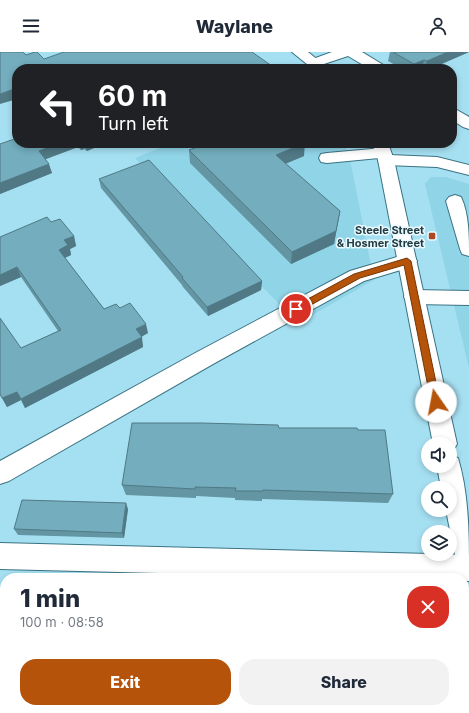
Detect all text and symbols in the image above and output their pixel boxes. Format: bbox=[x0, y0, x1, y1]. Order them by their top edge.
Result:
icon: menu bbox=[20, 15, 42, 37]
icon: person bbox=[427, 15, 449, 37]
text: Waylane bbox=[196, 16, 273, 37]
text: 60 m bbox=[98, 79, 167, 113]
icon: left bbox=[32, 80, 84, 132]
text: Turn left bbox=[98, 113, 168, 134]
place label: Steele Street & Hosmer Street bbox=[337, 223, 424, 250]
marker: Steele Street & Hosmer Street bbox=[427, 231, 437, 241]
pin bbox=[279, 292, 313, 326]
icon: arrive bbox=[285, 298, 307, 320]
position arrow bbox=[415, 381, 457, 423]
map controls bbox=[421, 437, 457, 561]
button: sound bbox=[421, 437, 457, 473]
button: search bbox=[421, 481, 457, 517]
button: layers bbox=[421, 525, 457, 561]
text: 1 min bbox=[20, 584, 80, 613]
button: close bbox=[407, 586, 449, 628]
text: 100 m · 08:58 bbox=[20, 614, 104, 630]
button: Exit bbox=[20, 659, 231, 705]
button: Share bbox=[239, 659, 449, 705]

